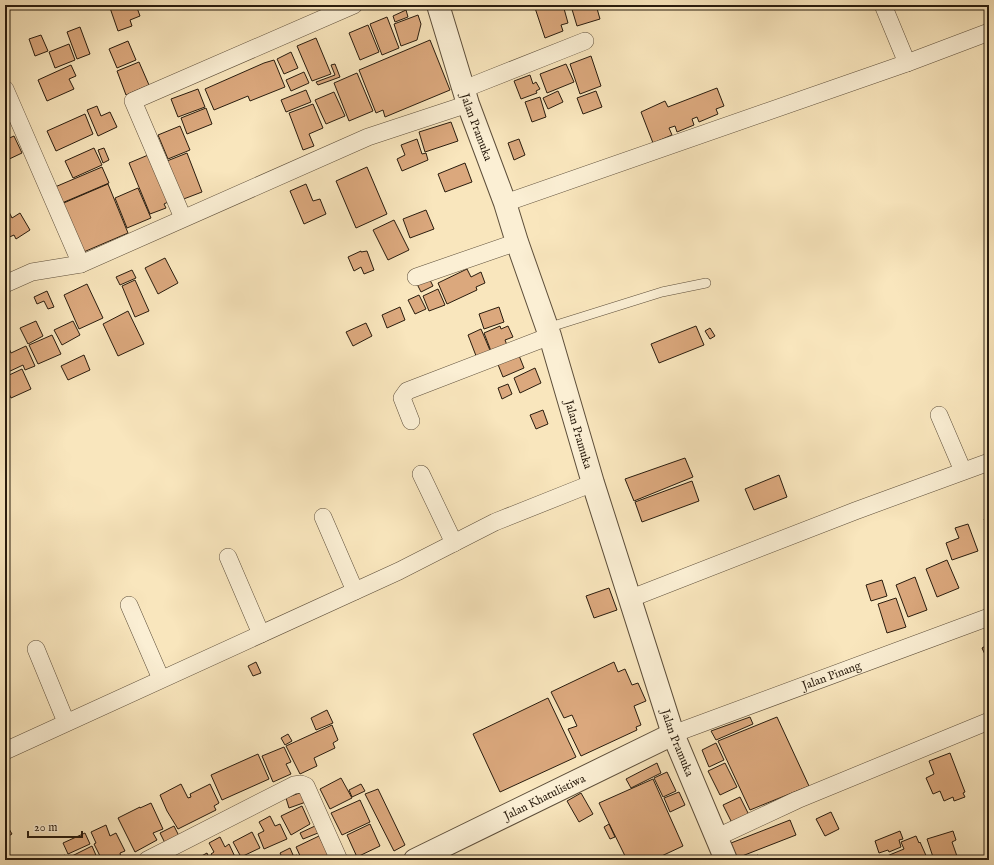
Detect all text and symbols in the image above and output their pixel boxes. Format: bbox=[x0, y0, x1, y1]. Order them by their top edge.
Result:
street label: Jalan Pramuka bbox=[456, 90, 496, 164]
street label: Jalan Pramuka bbox=[560, 396, 596, 471]
street label: Jalan Pinang bbox=[798, 658, 864, 695]
street label: Jalan Pramuka bbox=[656, 706, 697, 780]
street label: Jalan Khatulistiwa bbox=[500, 771, 589, 825]
scale bar bbox=[28, 813, 82, 839]
text: 20 m bbox=[34, 820, 57, 835]

